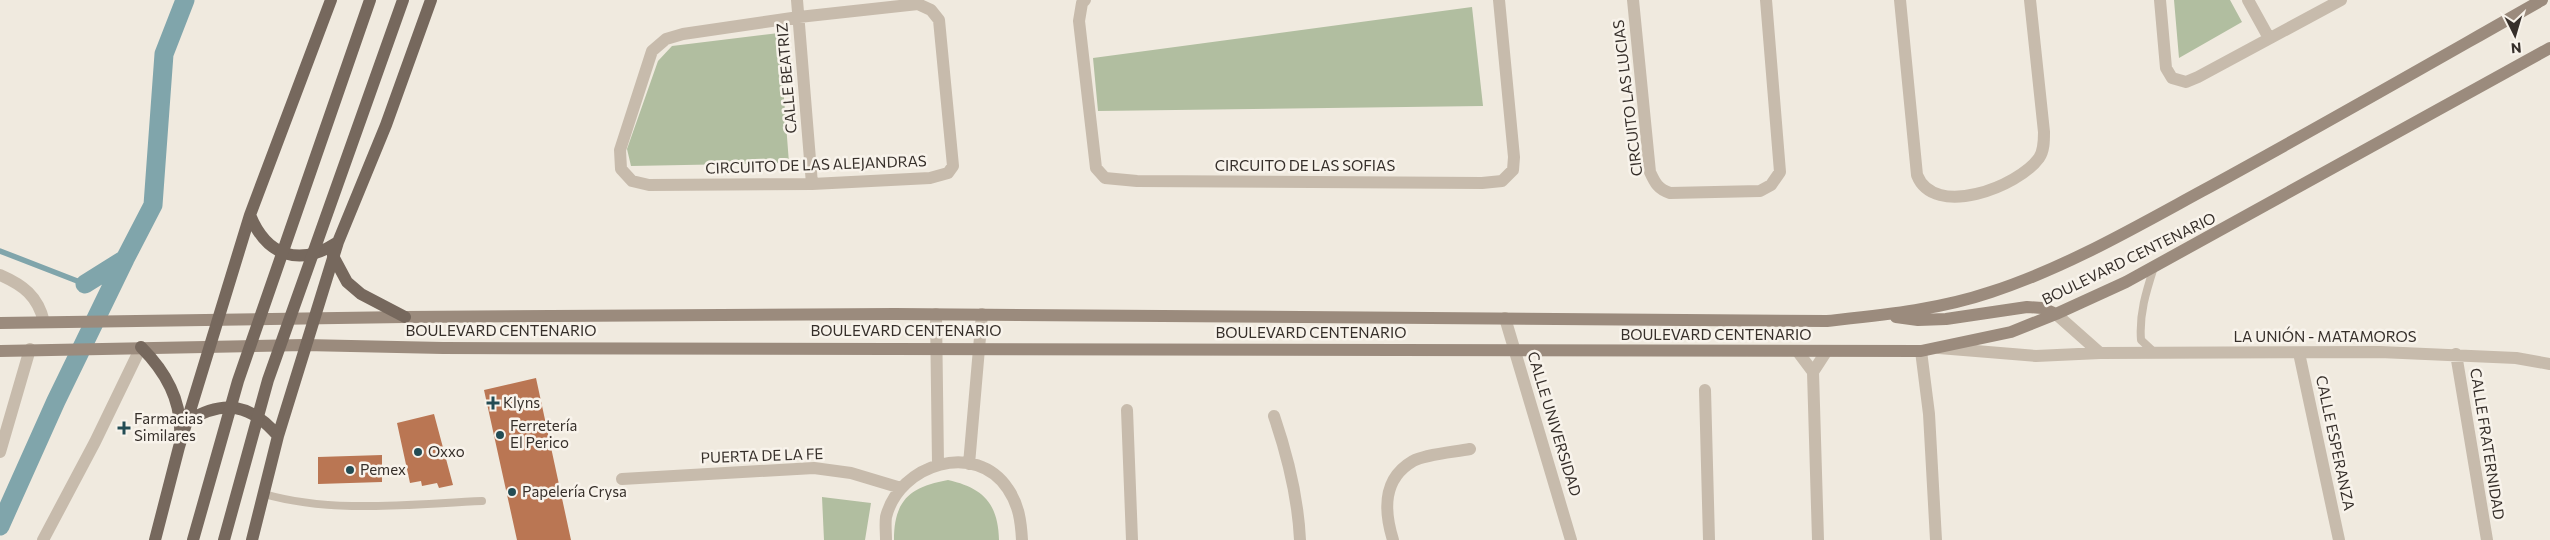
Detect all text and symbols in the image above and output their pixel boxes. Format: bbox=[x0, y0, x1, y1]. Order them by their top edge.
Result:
north arrow bbox=[2490, 10, 2540, 60]
street label: CIRCUITO LAS LUCIAS bbox=[1608, 19, 1646, 177]
street label: CALLE BEATRIZ bbox=[772, 22, 800, 134]
text: N bbox=[2510, 40, 2522, 57]
street label: CIRCUITO DE LAS ALEJANDRAS bbox=[705, 151, 927, 177]
street label: CIRCUITO DE LAS SOFIAS bbox=[1215, 156, 1395, 174]
street label: BOULEVARD CENTENARIO bbox=[2039, 208, 2218, 308]
street label: BOULEVARD CENTENARIO bbox=[405, 321, 597, 339]
street label: BOULEVARD CENTENARIO bbox=[810, 321, 1002, 339]
street label: BOULEVARD CENTENARIO bbox=[1215, 323, 1407, 341]
street label: BOULEVARD CENTENARIO bbox=[1620, 325, 1812, 343]
street label: LA UNIÓN - MATAMOROS bbox=[2233, 326, 2417, 345]
street label: CALLE UNIVERSIDAD bbox=[1524, 349, 1586, 498]
street label: CALLE FRATERNIDAD bbox=[2467, 367, 2509, 521]
street label: CALLE ESPERANZA bbox=[2313, 374, 2359, 512]
place label: Klyns bbox=[503, 393, 540, 411]
marker: Klyns bbox=[487, 397, 499, 409]
place label: Farmacias Similares bbox=[134, 409, 203, 444]
place label: Ferretería El Perico bbox=[510, 416, 577, 451]
marker: Farmacias Similares bbox=[118, 422, 130, 434]
marker: Ferretería El Perico bbox=[494, 429, 506, 441]
place label: Oxxo bbox=[428, 442, 465, 460]
street label: PUERTA DE LA FE bbox=[700, 444, 824, 466]
marker: Oxxo bbox=[412, 446, 424, 458]
place label: Pemex bbox=[360, 460, 406, 478]
marker: Pemex bbox=[344, 464, 356, 476]
place label: Papelería Crysa bbox=[522, 482, 627, 500]
marker: Papelería Crysa bbox=[506, 486, 518, 498]

